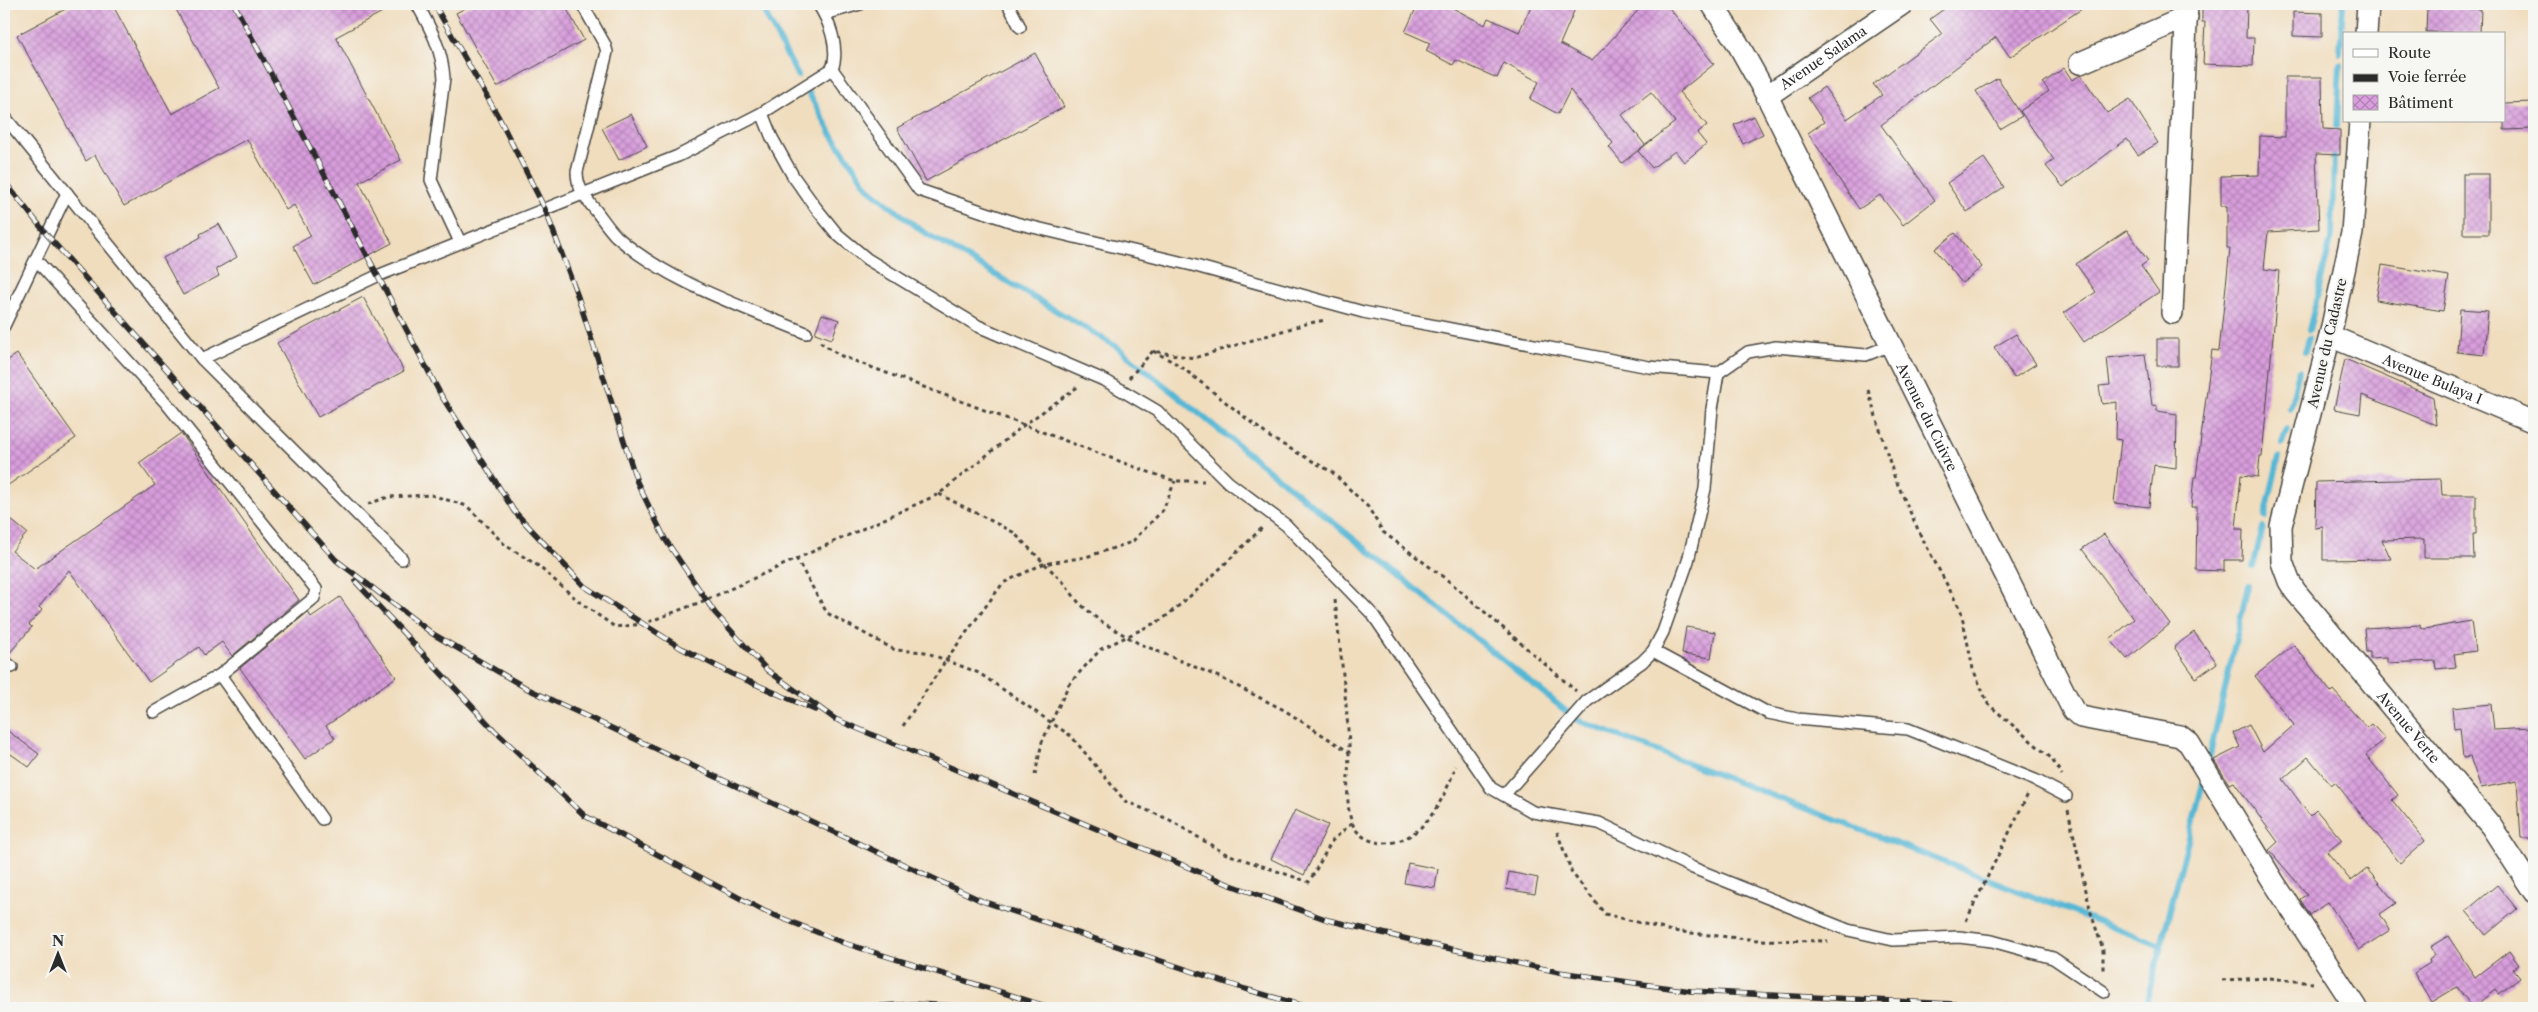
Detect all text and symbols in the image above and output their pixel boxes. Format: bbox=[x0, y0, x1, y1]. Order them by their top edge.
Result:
street label: Avenue Salama bbox=[1775, 21, 1871, 94]
legend bbox=[2343, 32, 2506, 122]
text: Route bbox=[2388, 43, 2431, 62]
text: Voie ferrée bbox=[2387, 67, 2466, 86]
text: Bâtiment bbox=[2388, 93, 2454, 112]
street label: Avenue du Cadastre bbox=[2303, 276, 2351, 411]
street label: Avenue Bulaya I bbox=[2379, 350, 2485, 408]
street label: Avenue du Cuivre bbox=[1892, 359, 1962, 475]
street label: Avenue Verte bbox=[2373, 687, 2444, 767]
north arrow bbox=[32, 930, 82, 980]
text: N bbox=[52, 932, 64, 950]

